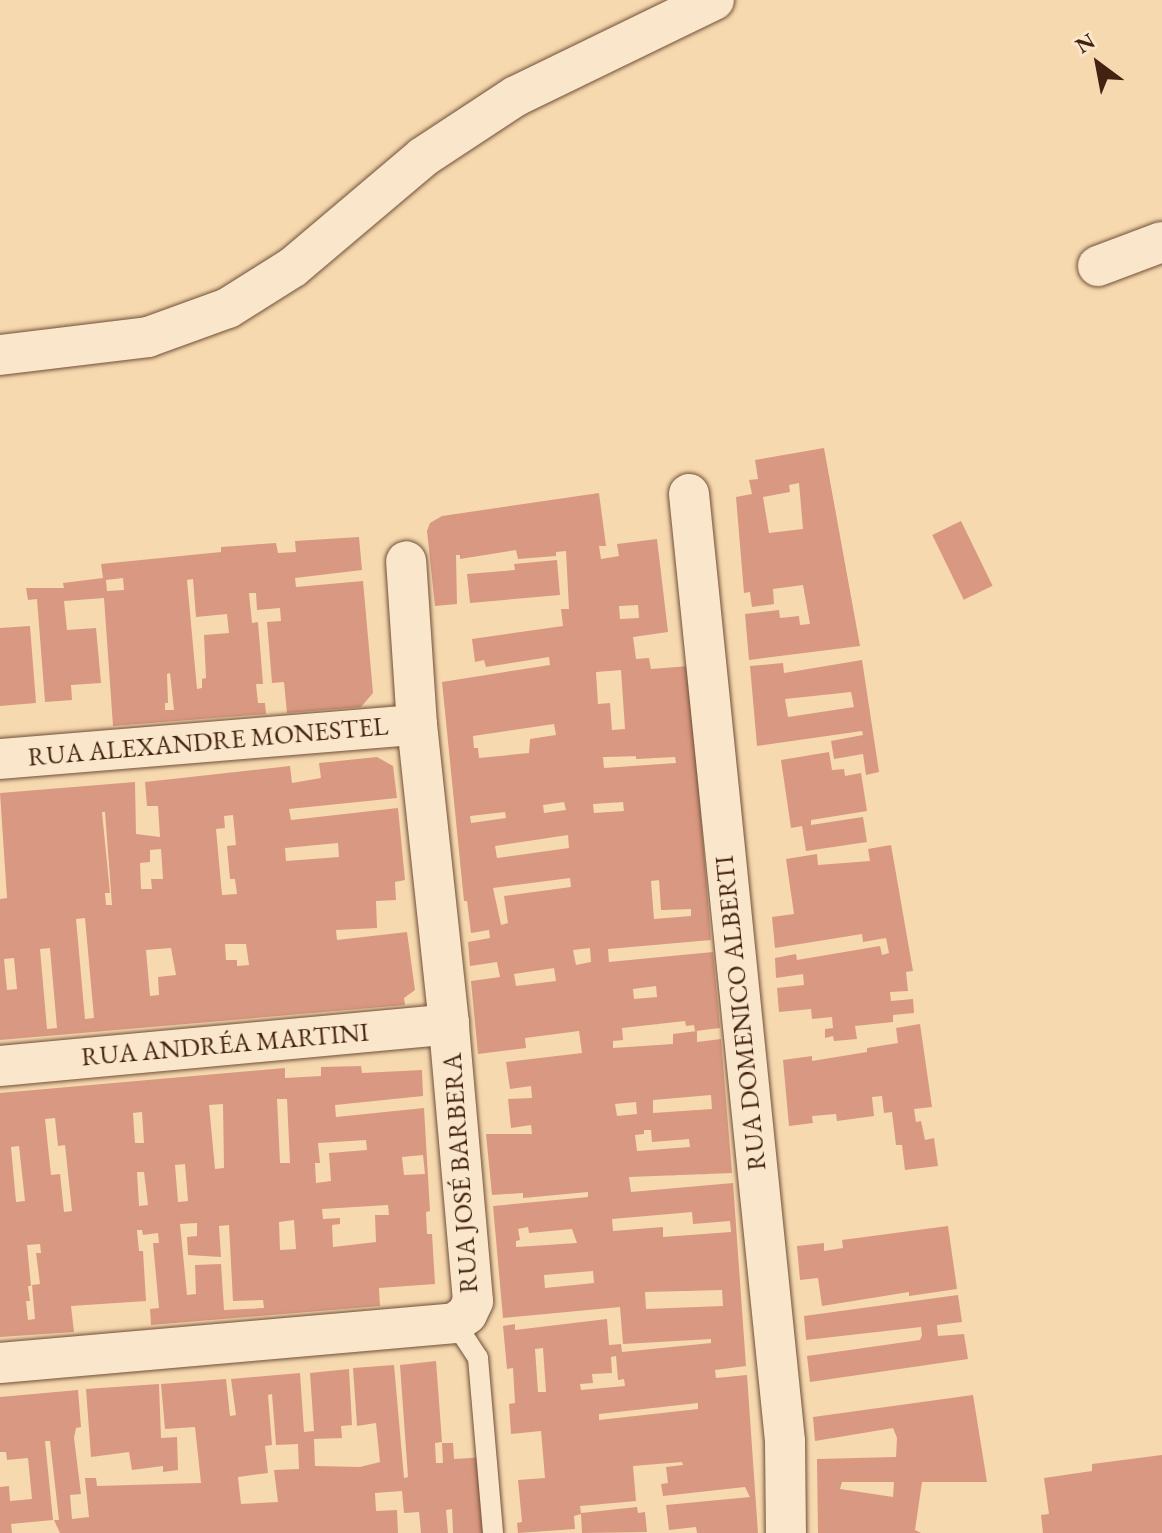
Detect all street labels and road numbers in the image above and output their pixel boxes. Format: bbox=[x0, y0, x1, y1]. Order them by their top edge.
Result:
street label: RUA ALEXANDRE MONESTEL bbox=[27, 711, 389, 773]
street label: RUA DOMENICO ALBERTI bbox=[709, 854, 773, 1172]
street label: RUA ANDRÉA MARTINI bbox=[80, 1017, 370, 1073]
street label: RUA JOSÉ BARBERA bbox=[437, 1052, 485, 1294]

